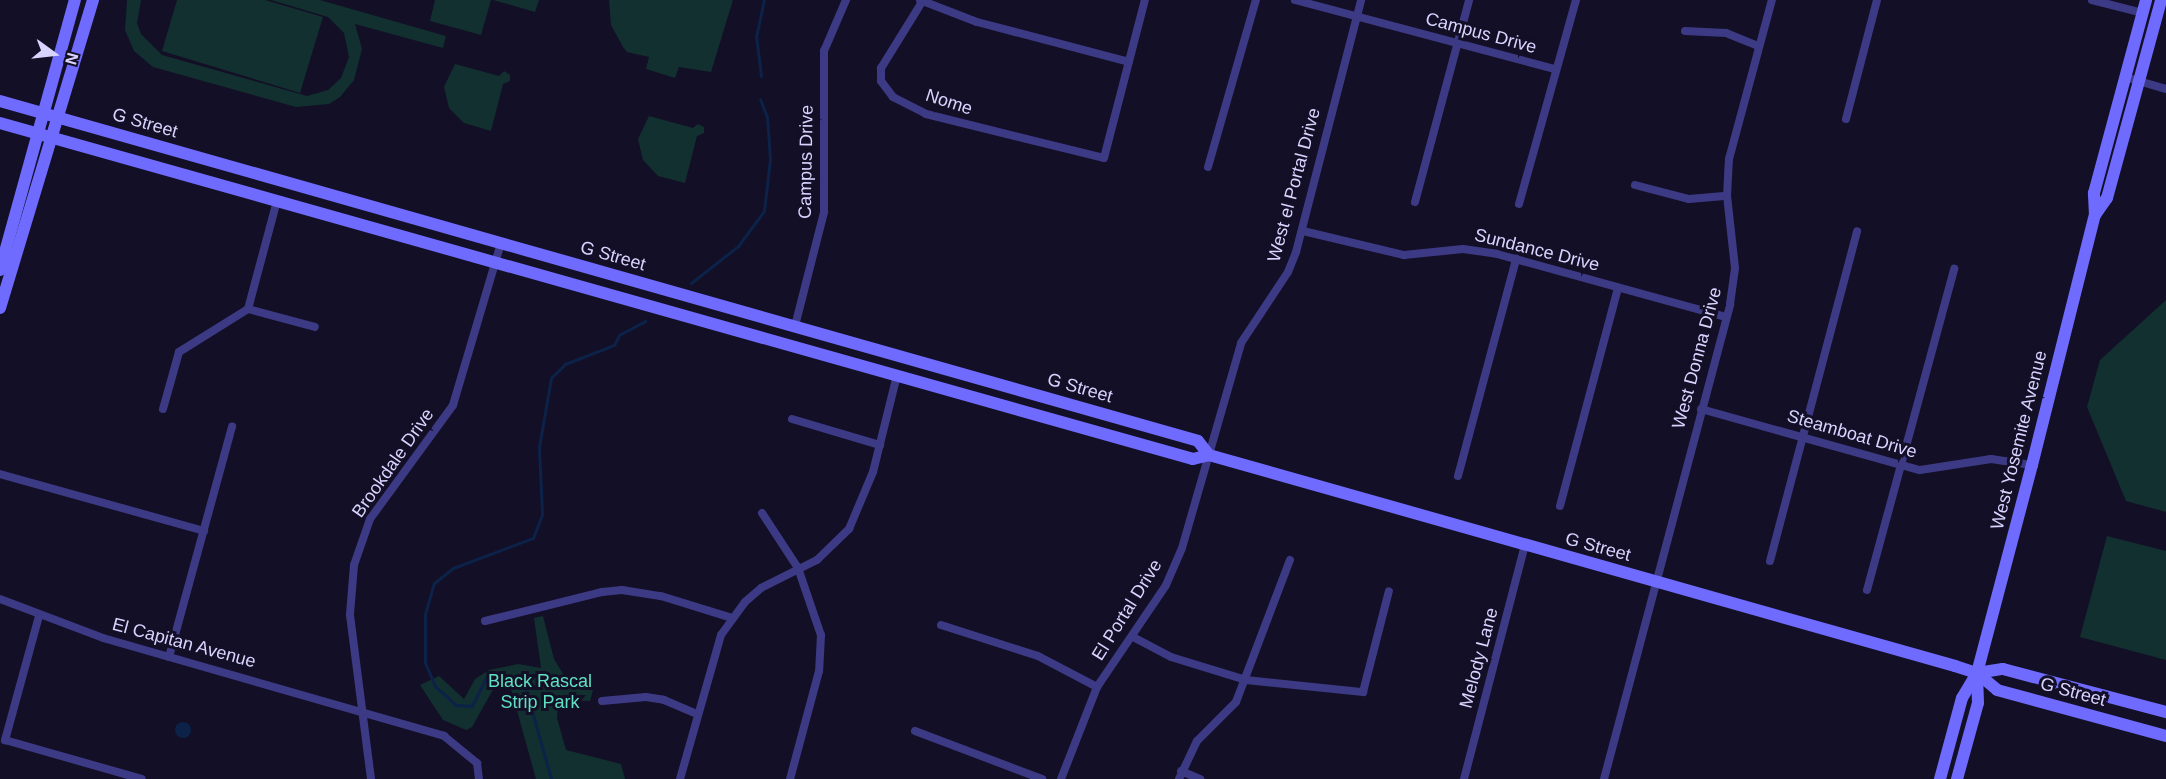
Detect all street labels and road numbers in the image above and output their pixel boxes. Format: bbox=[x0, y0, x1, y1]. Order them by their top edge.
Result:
street label: Campus Drive bbox=[1423, 8, 1539, 58]
street label: Nome bbox=[923, 84, 975, 120]
street label: G Street bbox=[110, 103, 180, 143]
street label: Campus Drive bbox=[794, 105, 818, 219]
street label: West el Portal Drive bbox=[1263, 106, 1325, 264]
street label: Sundance Drive bbox=[1472, 224, 1602, 276]
street label: G Street bbox=[578, 236, 648, 276]
street label: West Donna Drive bbox=[1668, 285, 1726, 431]
street label: West Yosemite Avenue bbox=[1986, 348, 2052, 532]
street label: G Street bbox=[1045, 368, 1115, 408]
street label: Brookdale Drive bbox=[347, 404, 439, 522]
street label: Steamboat Drive bbox=[1785, 405, 1919, 463]
street label: G Street bbox=[1563, 528, 1633, 566]
street label: El Portal Drive bbox=[1087, 556, 1167, 664]
street label: Melody Lane bbox=[1455, 605, 1503, 711]
street label: El Capitan Avenue bbox=[109, 613, 259, 673]
street label: G Street bbox=[2038, 673, 2108, 711]

